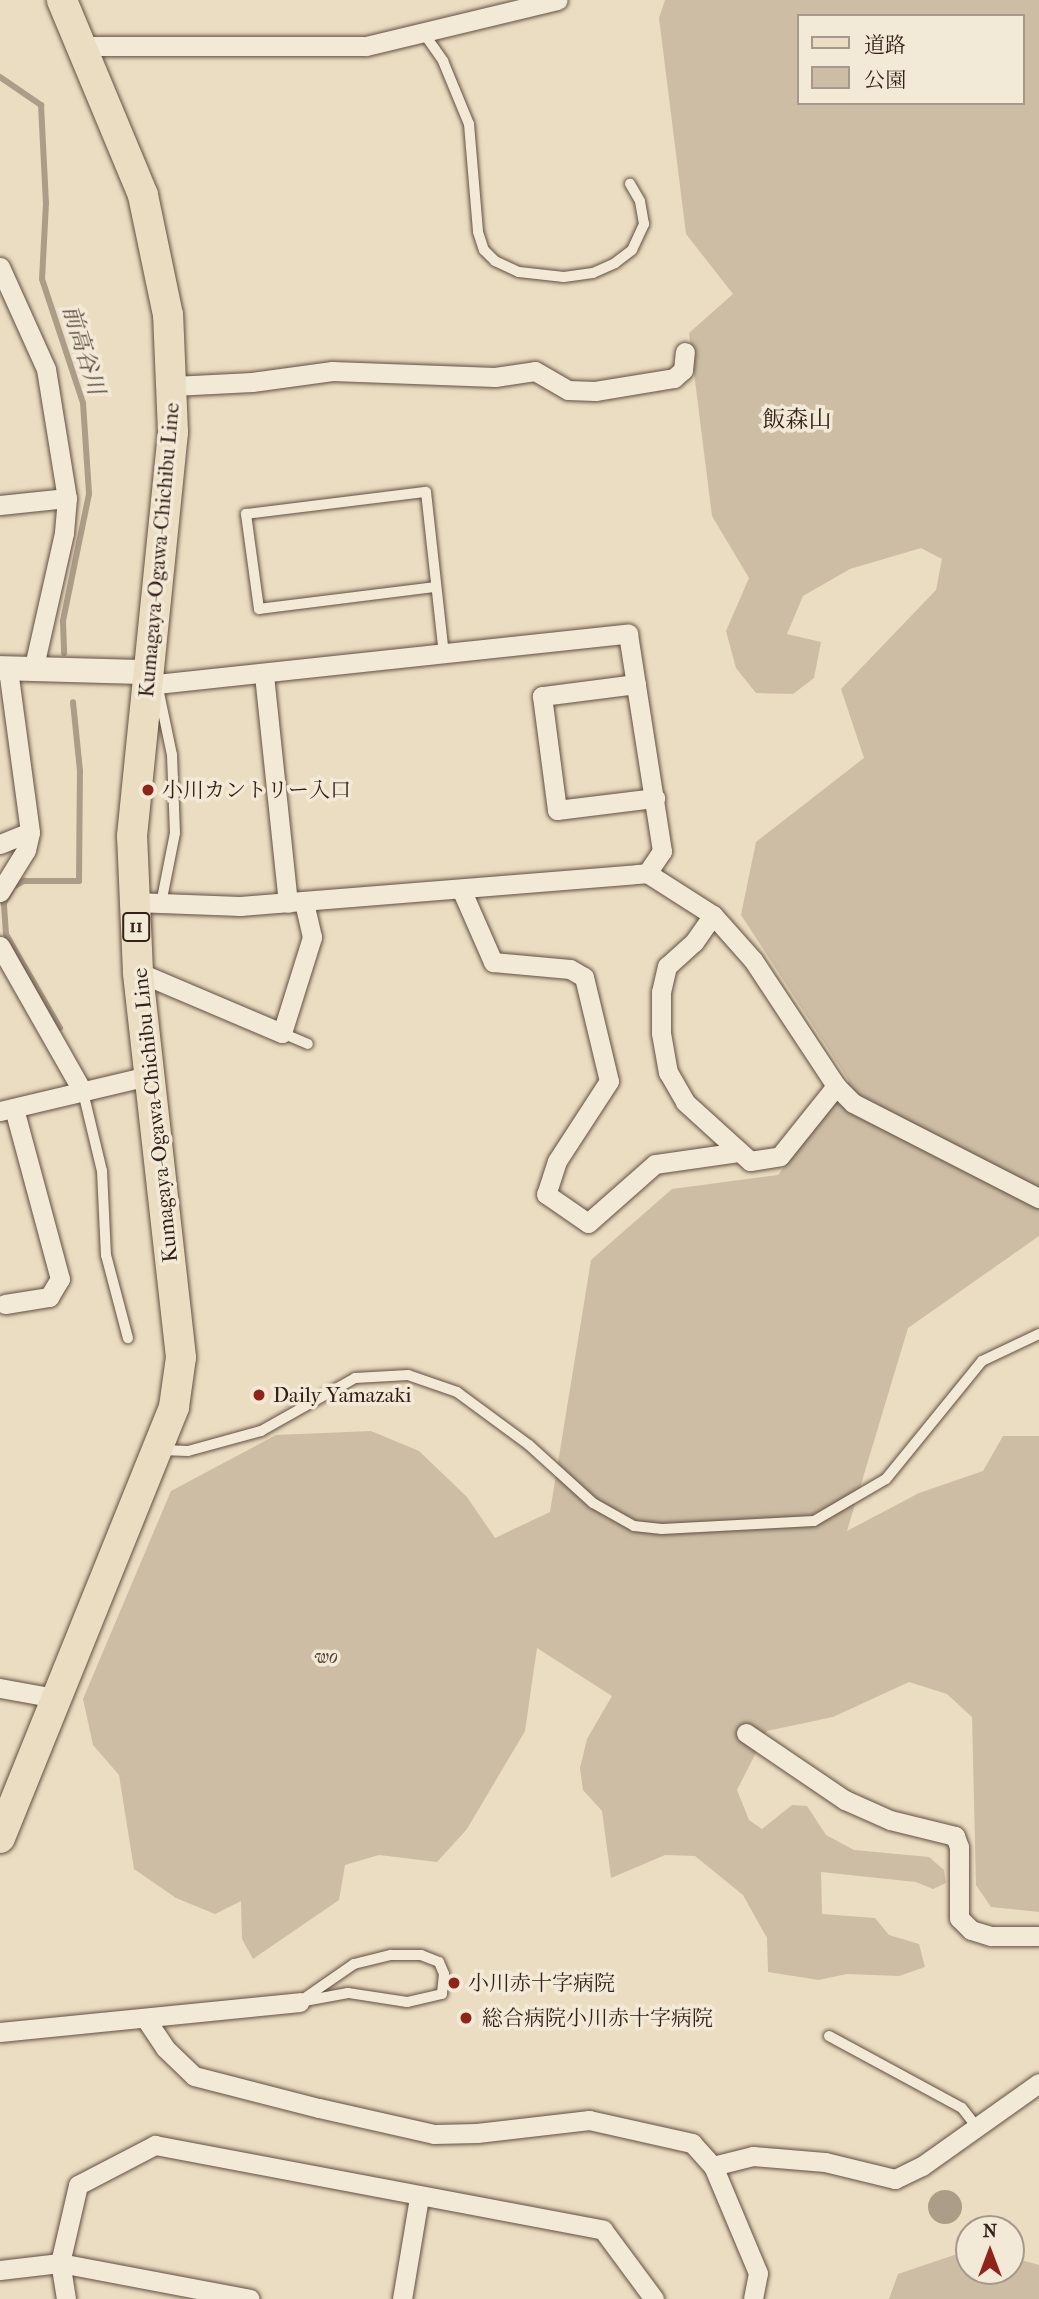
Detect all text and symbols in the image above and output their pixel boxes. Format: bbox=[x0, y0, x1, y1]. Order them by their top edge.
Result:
legend bbox=[797, 14, 1025, 105]
text: 道路 bbox=[864, 33, 906, 57]
text: 公園 bbox=[864, 68, 906, 92]
water label: 前高谷川 bbox=[56, 302, 110, 398]
street label: Kumagaya-Ogawa-Chichibu Line bbox=[134, 402, 184, 698]
district label: 飯森山 bbox=[763, 406, 831, 434]
place label: 小川カントリー入口 bbox=[162, 777, 351, 803]
marker: 小川カントリー入口 bbox=[140, 782, 156, 798]
road number: 11 bbox=[122, 911, 150, 942]
street label: Kumagaya-Ogawa-Chichibu Line bbox=[127, 967, 183, 1263]
place label: Daily Yamazaki bbox=[273, 1382, 412, 1408]
marker: Daily Yamazaki bbox=[251, 1387, 267, 1403]
park label: wo bbox=[314, 1643, 338, 1669]
place label: 小川赤十字病院 bbox=[468, 1970, 615, 1996]
marker: 小川赤十字病院 bbox=[446, 1975, 462, 1991]
place label: 総合病院小川赤十字病院 bbox=[482, 2005, 713, 2031]
marker: 総合病院小川赤十字病院 bbox=[456, 2008, 476, 2028]
north arrow bbox=[955, 2215, 1025, 2285]
text: N bbox=[983, 2220, 997, 2242]

